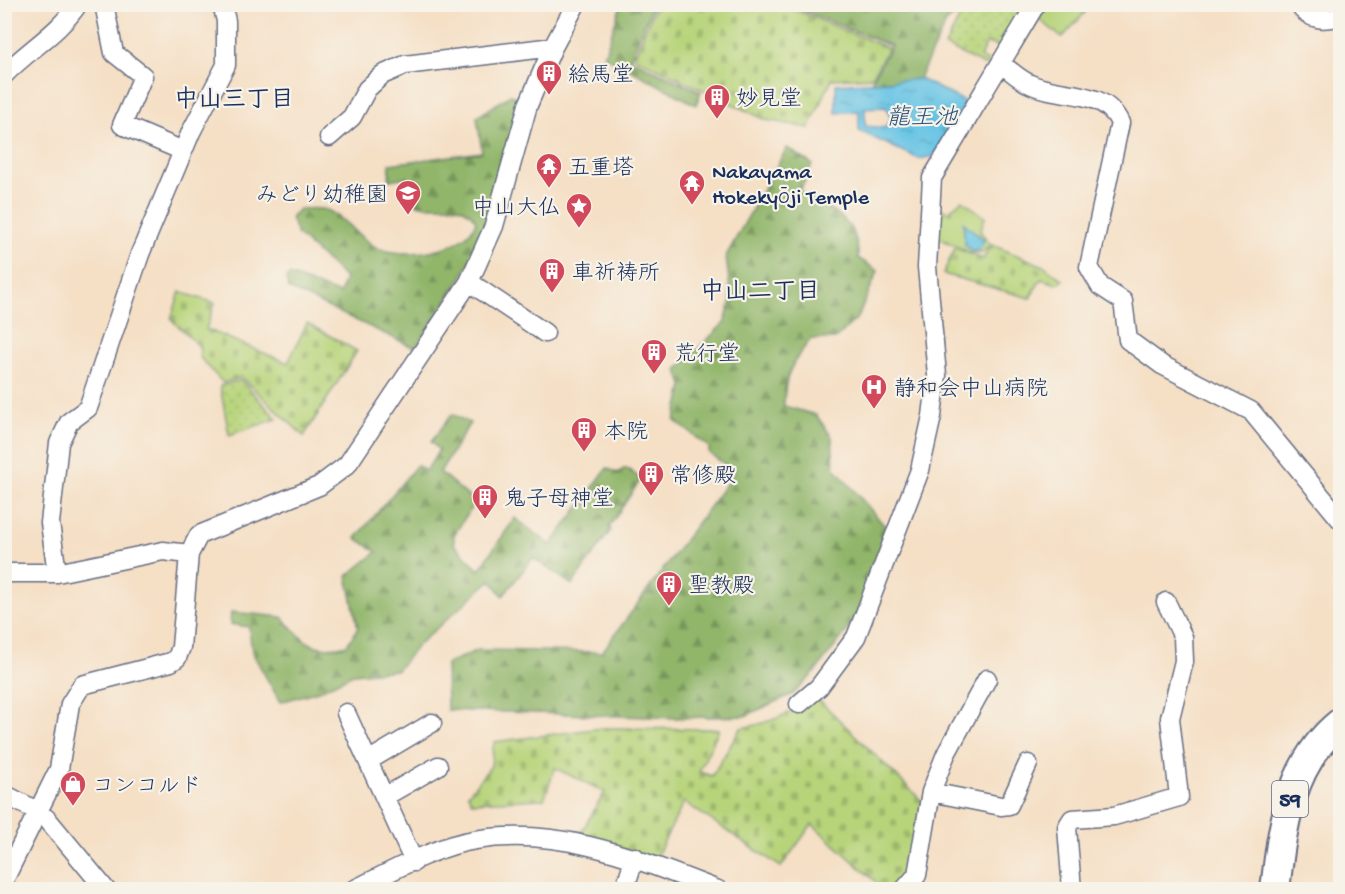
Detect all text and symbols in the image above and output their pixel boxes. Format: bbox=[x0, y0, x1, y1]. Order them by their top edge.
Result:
building icon: 絵馬堂 bbox=[534, 58, 564, 96]
place label: 絵馬堂 bbox=[568, 63, 634, 90]
building icon: 妙見堂 bbox=[702, 82, 732, 120]
district label: 中山三丁目 bbox=[174, 86, 294, 116]
place label: 妙見堂 bbox=[736, 87, 802, 114]
water label: 龍王池 bbox=[886, 104, 959, 134]
temple icon: 五重塔 bbox=[534, 151, 564, 189]
place label: 五重塔 bbox=[568, 156, 634, 183]
place label: Nakayama Hokekyōji Temple bbox=[712, 161, 870, 212]
temple icon: Nakayama Hokekyōji Temple bbox=[677, 168, 707, 206]
school or university icon: みどり幼稚園 bbox=[393, 178, 423, 216]
place label: みどり幼稚園 bbox=[256, 183, 388, 210]
place icon: 中山大仏 bbox=[564, 191, 594, 229]
place label: 中山大仏 bbox=[472, 195, 560, 223]
building icon: 車祈祷所 bbox=[537, 256, 567, 294]
place label: 車祈祷所 bbox=[572, 260, 660, 288]
district label: 中山二丁目 bbox=[700, 278, 820, 308]
building icon: 荒行堂 bbox=[639, 337, 669, 375]
place label: 荒行堂 bbox=[674, 342, 740, 369]
hospital icon: 静和会中山病院 bbox=[859, 372, 889, 410]
place label: 静和会中山病院 bbox=[894, 376, 1048, 404]
building icon: 本院 bbox=[569, 415, 599, 453]
place label: 本院 bbox=[604, 420, 648, 447]
building icon: 常修殿 bbox=[636, 459, 666, 497]
place label: 常修殿 bbox=[670, 464, 736, 491]
building icon: 鬼子母神堂 bbox=[470, 482, 500, 520]
place label: 鬼子母神堂 bbox=[504, 487, 614, 514]
building icon: 聖教殿 bbox=[654, 569, 684, 607]
place label: 聖教殿 bbox=[688, 574, 754, 601]
shop icon: コンコルド bbox=[58, 769, 88, 807]
place label: コンコルド bbox=[92, 775, 202, 801]
road number: 59 bbox=[1272, 781, 1308, 817]

